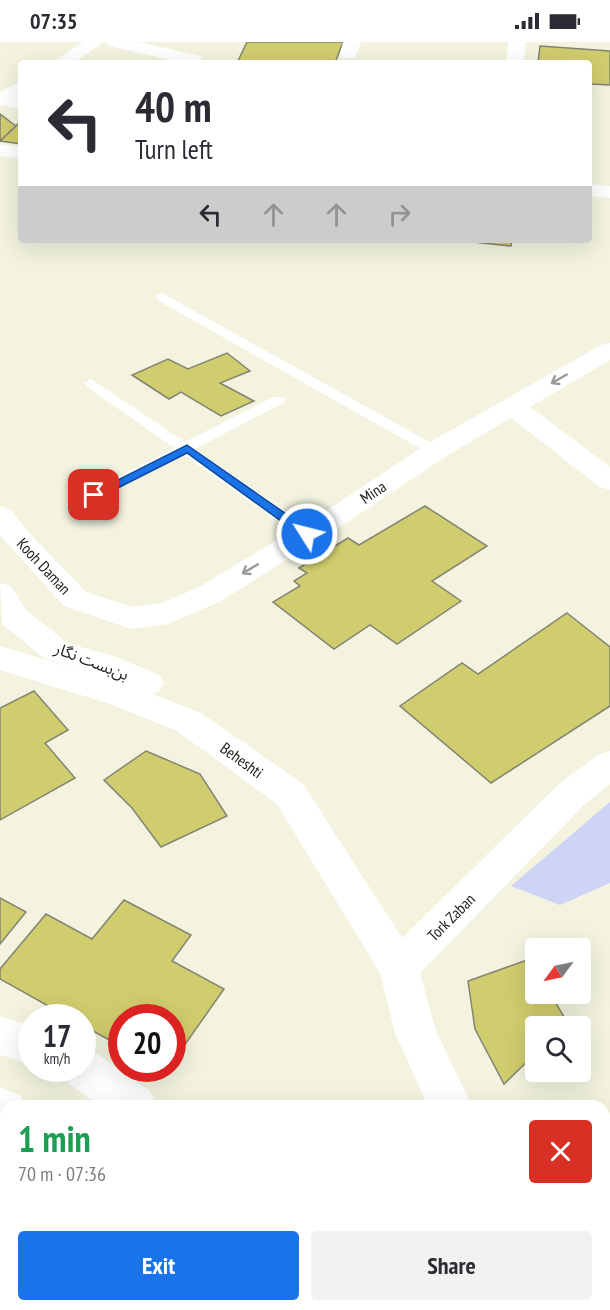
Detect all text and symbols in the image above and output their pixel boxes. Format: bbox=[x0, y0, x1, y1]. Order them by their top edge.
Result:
text: 07:35 bbox=[30, 7, 78, 35]
text: 40 m bbox=[135, 79, 212, 134]
icon: left bbox=[36, 84, 114, 162]
text: Turn left bbox=[135, 132, 213, 166]
icon: left bbox=[194, 198, 227, 231]
icon: ahead bbox=[257, 198, 290, 231]
icon: ahead bbox=[320, 198, 353, 231]
icon: right bbox=[383, 198, 416, 231]
one-way arrow bbox=[551, 373, 568, 385]
pin bbox=[68, 469, 119, 520]
street label: Mina bbox=[356, 476, 390, 508]
icon: arrive bbox=[77, 478, 110, 511]
position arrow bbox=[275, 502, 339, 566]
street label: Kooh Daman bbox=[13, 534, 75, 598]
one-way arrow bbox=[242, 564, 259, 576]
street label: بن‌بست نگار bbox=[51, 637, 132, 684]
street label: Beheshti bbox=[217, 738, 267, 782]
street label: Tork Zaban bbox=[423, 889, 479, 945]
north arrow bbox=[525, 938, 591, 1004]
map controls bbox=[525, 938, 591, 1082]
speed limit sign: 20 bbox=[108, 1004, 186, 1082]
text: 17 bbox=[43, 1016, 71, 1055]
button: search bbox=[525, 1016, 591, 1082]
text: km/h bbox=[44, 1049, 70, 1068]
text: 1 min bbox=[18, 1115, 91, 1162]
button: close bbox=[529, 1120, 592, 1183]
text: 70 m · 07:36 bbox=[18, 1161, 106, 1187]
button: Exit bbox=[18, 1231, 299, 1300]
button: Share bbox=[311, 1231, 592, 1300]

